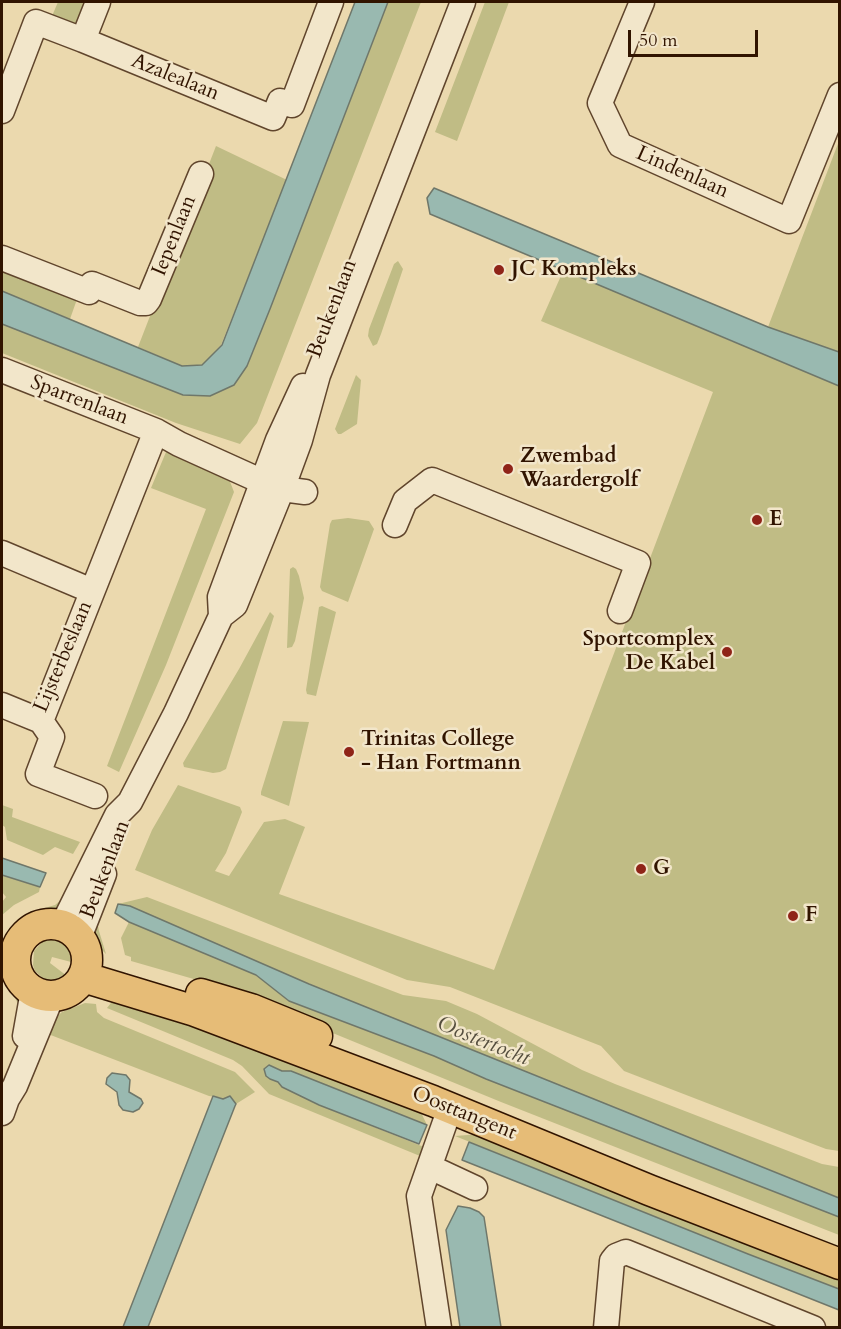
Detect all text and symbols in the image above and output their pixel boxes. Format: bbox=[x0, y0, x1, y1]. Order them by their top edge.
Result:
scale bar bbox=[631, 18, 762, 56]
text: 50 m bbox=[639, 28, 678, 53]
street label: Azalealaan bbox=[127, 49, 223, 107]
street label: Lindenlaan bbox=[632, 141, 732, 205]
street label: Iepenlaan bbox=[147, 192, 203, 280]
street label: Beukenlaan bbox=[303, 256, 363, 362]
place label: JC Kompleks bbox=[511, 257, 637, 283]
marker: JC Kompleks bbox=[492, 263, 506, 277]
street label: Sparrenlaan bbox=[26, 371, 132, 431]
place label: Zwembad Waardergolf bbox=[520, 444, 638, 494]
marker: Zwembad Waardergolf bbox=[501, 462, 515, 476]
place label: E bbox=[769, 507, 782, 533]
marker: E bbox=[750, 513, 764, 527]
street label: Lijsterbeslaan bbox=[29, 597, 99, 717]
place label: Sportcomplex De Kabel bbox=[583, 627, 715, 677]
marker: Sportcomplex De Kabel bbox=[720, 645, 734, 659]
place label: Trinitas College - Han Fortmann bbox=[361, 727, 521, 777]
marker: Trinitas College - Han Fortmann bbox=[342, 745, 356, 759]
street label: Beukenlaan bbox=[76, 817, 136, 923]
place label: G bbox=[653, 856, 670, 882]
marker: G bbox=[634, 862, 648, 876]
place label: F bbox=[805, 903, 817, 929]
marker: F bbox=[786, 909, 800, 923]
water label: Oostertocht bbox=[433, 1011, 533, 1073]
street label: Oosttangent bbox=[408, 1082, 520, 1146]

